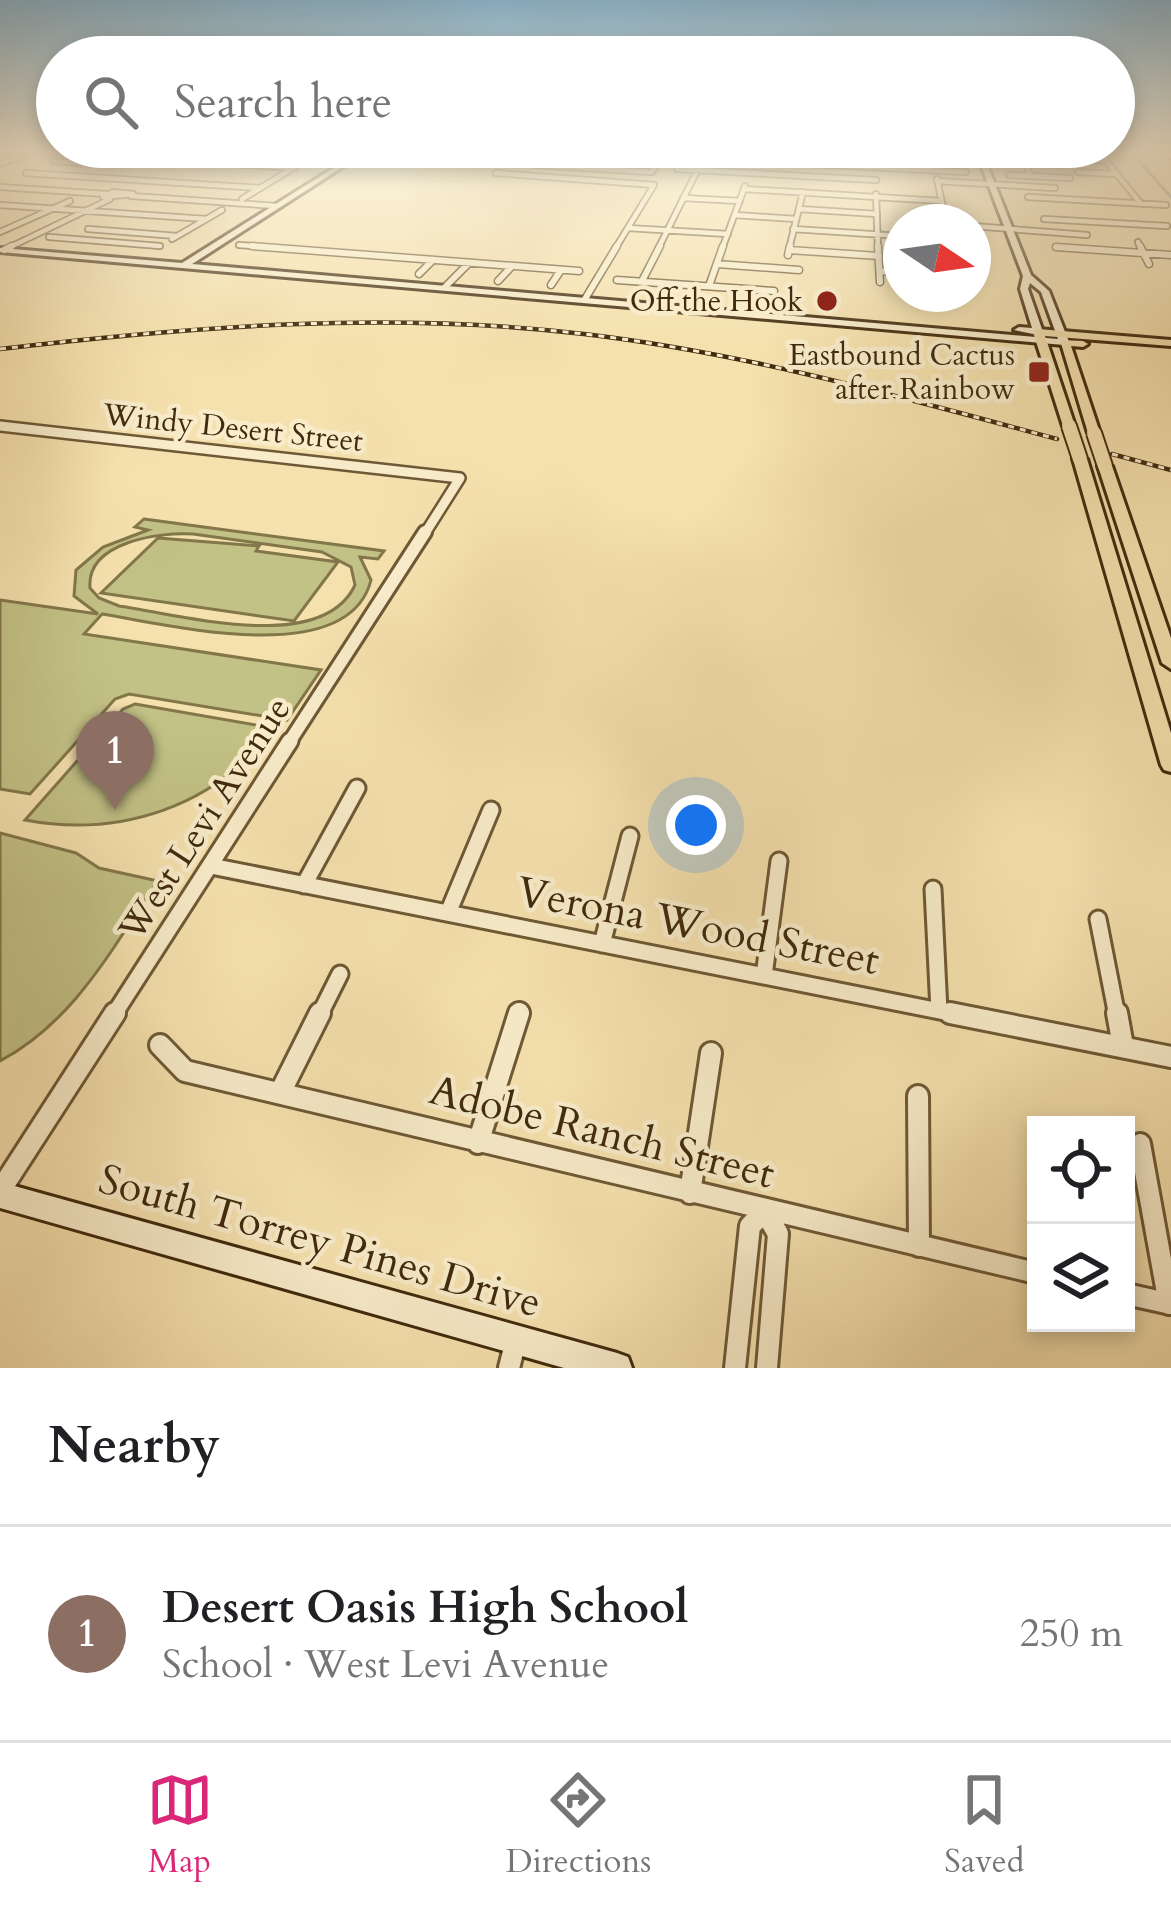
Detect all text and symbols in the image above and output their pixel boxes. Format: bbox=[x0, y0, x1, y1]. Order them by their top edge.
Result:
search box bbox=[36, 36, 1135, 168]
icon: search bbox=[78, 69, 144, 135]
text: Search here bbox=[174, 72, 392, 133]
north arrow bbox=[883, 204, 991, 312]
place label: Off the Hook bbox=[630, 281, 803, 322]
marker: Off the Hook bbox=[814, 288, 840, 314]
place label: Eastbound Cactus after Rainbow bbox=[789, 335, 1015, 410]
marker: Eastbound Cactus after Rainbow bbox=[1026, 359, 1052, 385]
street label: Windy Desert Street bbox=[100, 394, 365, 462]
street label: West Levi Avenue bbox=[107, 687, 302, 951]
pin: 1 bbox=[76, 711, 154, 810]
your location bbox=[666, 795, 726, 855]
street label: Verona Wood Street bbox=[512, 863, 884, 989]
street label: Adobe Ranch Street bbox=[424, 1062, 780, 1202]
map controls bbox=[1027, 1116, 1135, 1332]
button: locate bbox=[1027, 1116, 1135, 1224]
street label: South Torrey Pines Drive bbox=[92, 1151, 548, 1331]
button: layers bbox=[1027, 1224, 1135, 1332]
text: Nearby bbox=[48, 1411, 220, 1481]
text: Desert Oasis High School bbox=[162, 1577, 688, 1638]
text: 1 bbox=[77, 1607, 97, 1660]
text: 250 m bbox=[1020, 1607, 1123, 1660]
text: School · West Levi Avenue bbox=[162, 1638, 609, 1691]
tab: Map bbox=[147, 1767, 213, 1884]
tab: Directions bbox=[506, 1767, 651, 1884]
tab: Saved bbox=[944, 1767, 1024, 1884]

